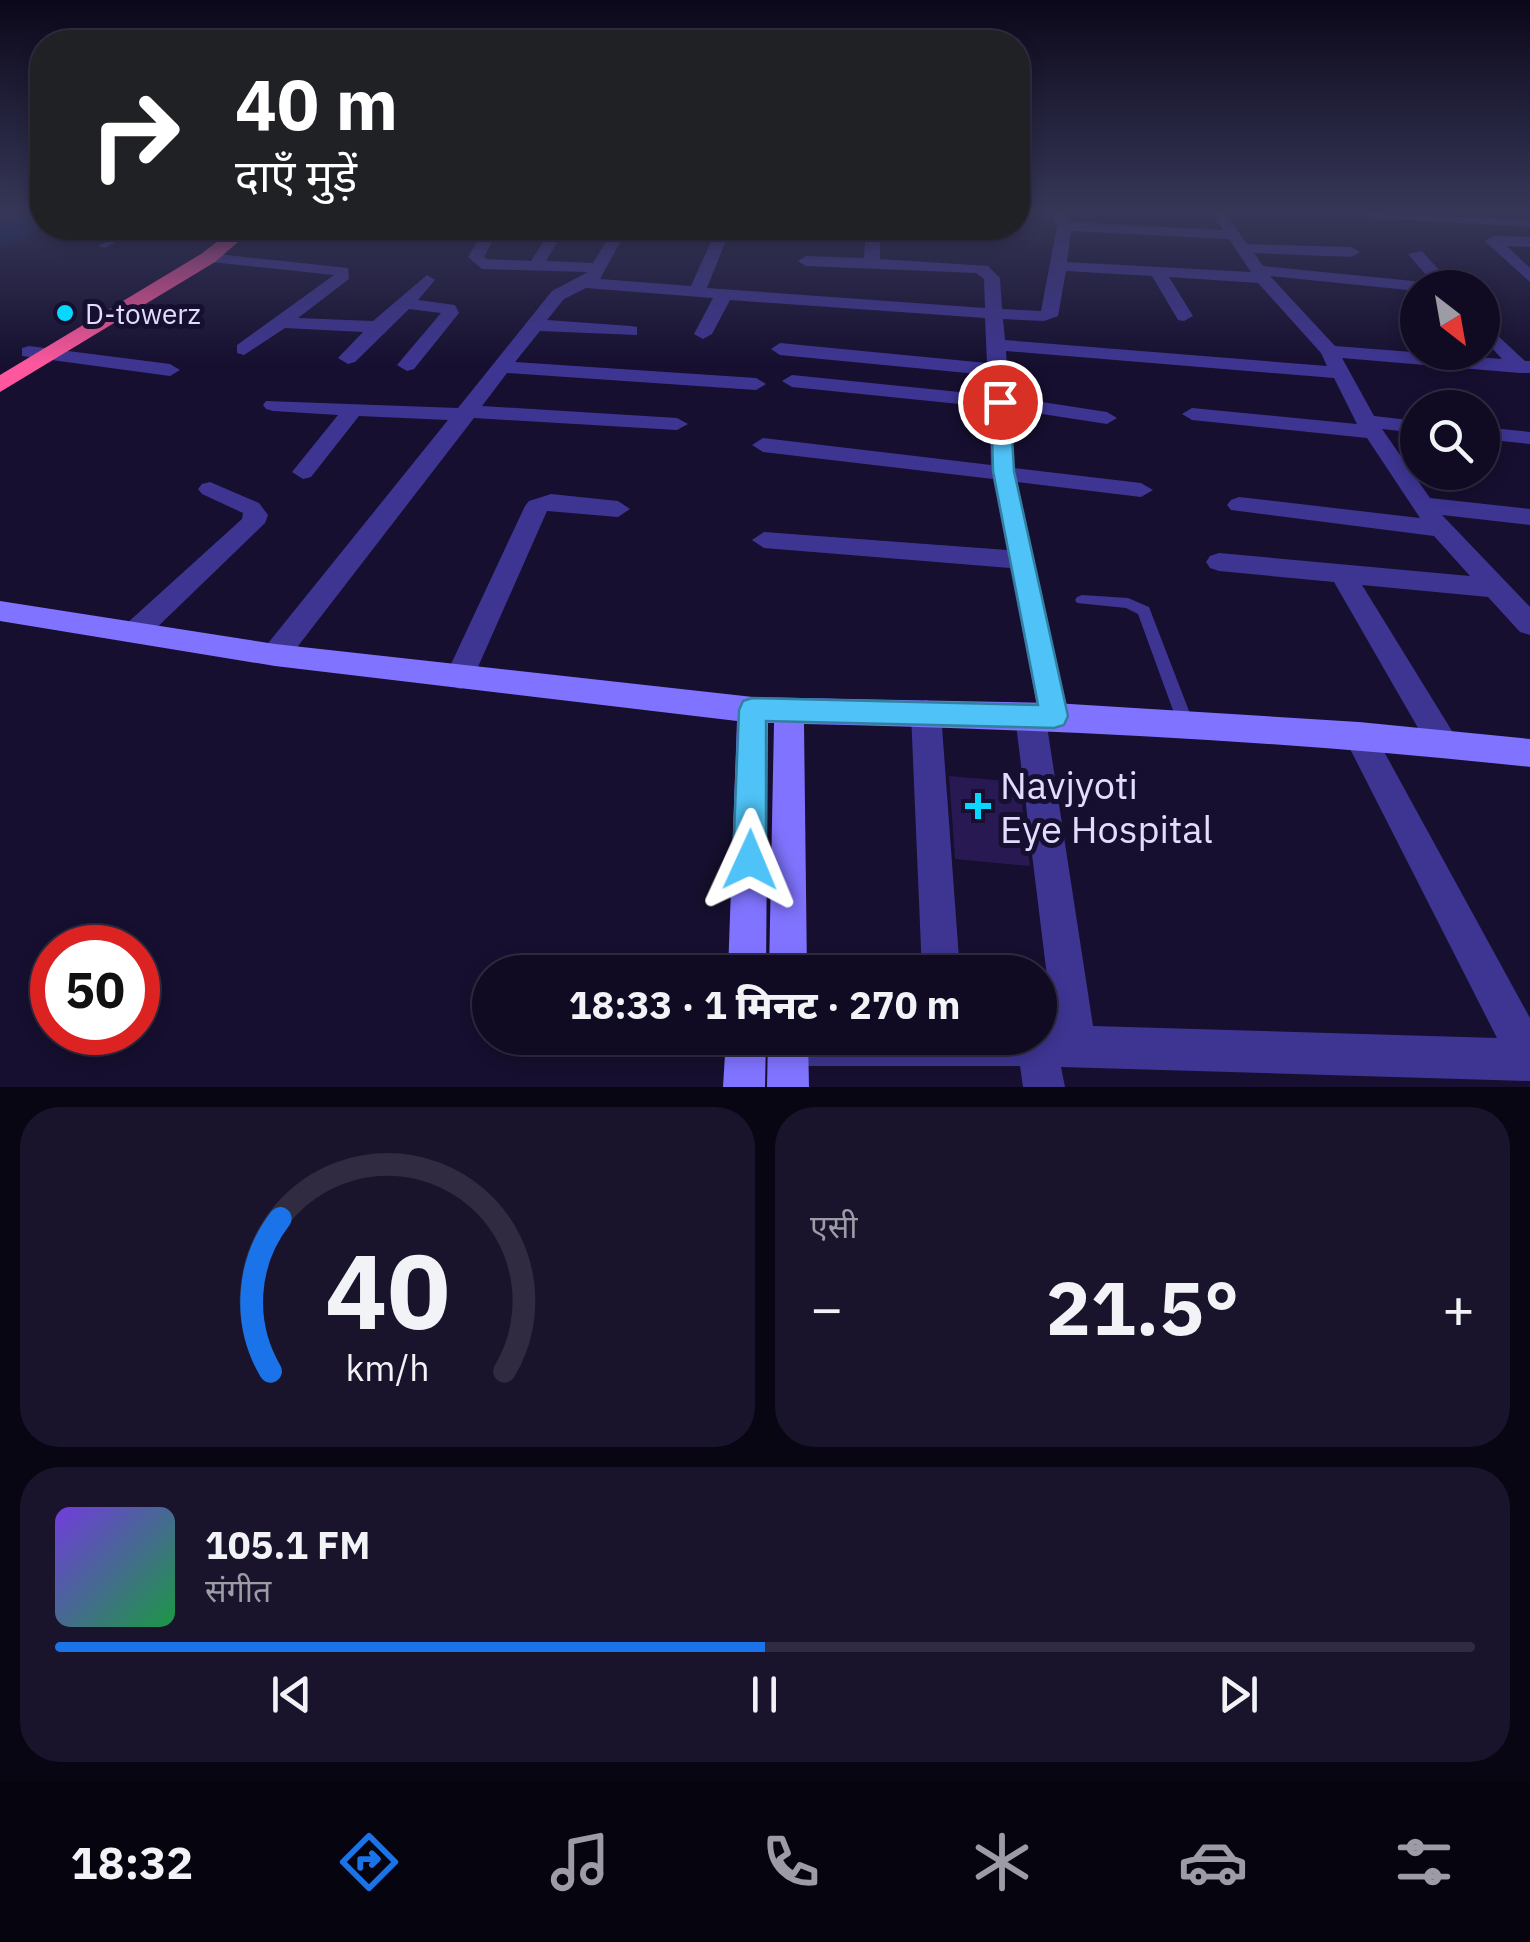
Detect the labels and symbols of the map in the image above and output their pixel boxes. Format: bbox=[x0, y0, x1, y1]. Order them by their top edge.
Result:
north arrow bbox=[1400, 270, 1500, 370]
place label: D-towerz bbox=[85, 295, 201, 332]
marker: D-towerz bbox=[54, 302, 76, 324]
pin bbox=[958, 360, 1043, 445]
place label: Navjyoti Eye Hospital bbox=[1000, 760, 1213, 853]
marker: Navjyoti Eye Hospital bbox=[965, 793, 991, 819]
position arrow bbox=[698, 808, 802, 912]
speed limit sign: 50 bbox=[30, 925, 160, 1055]

